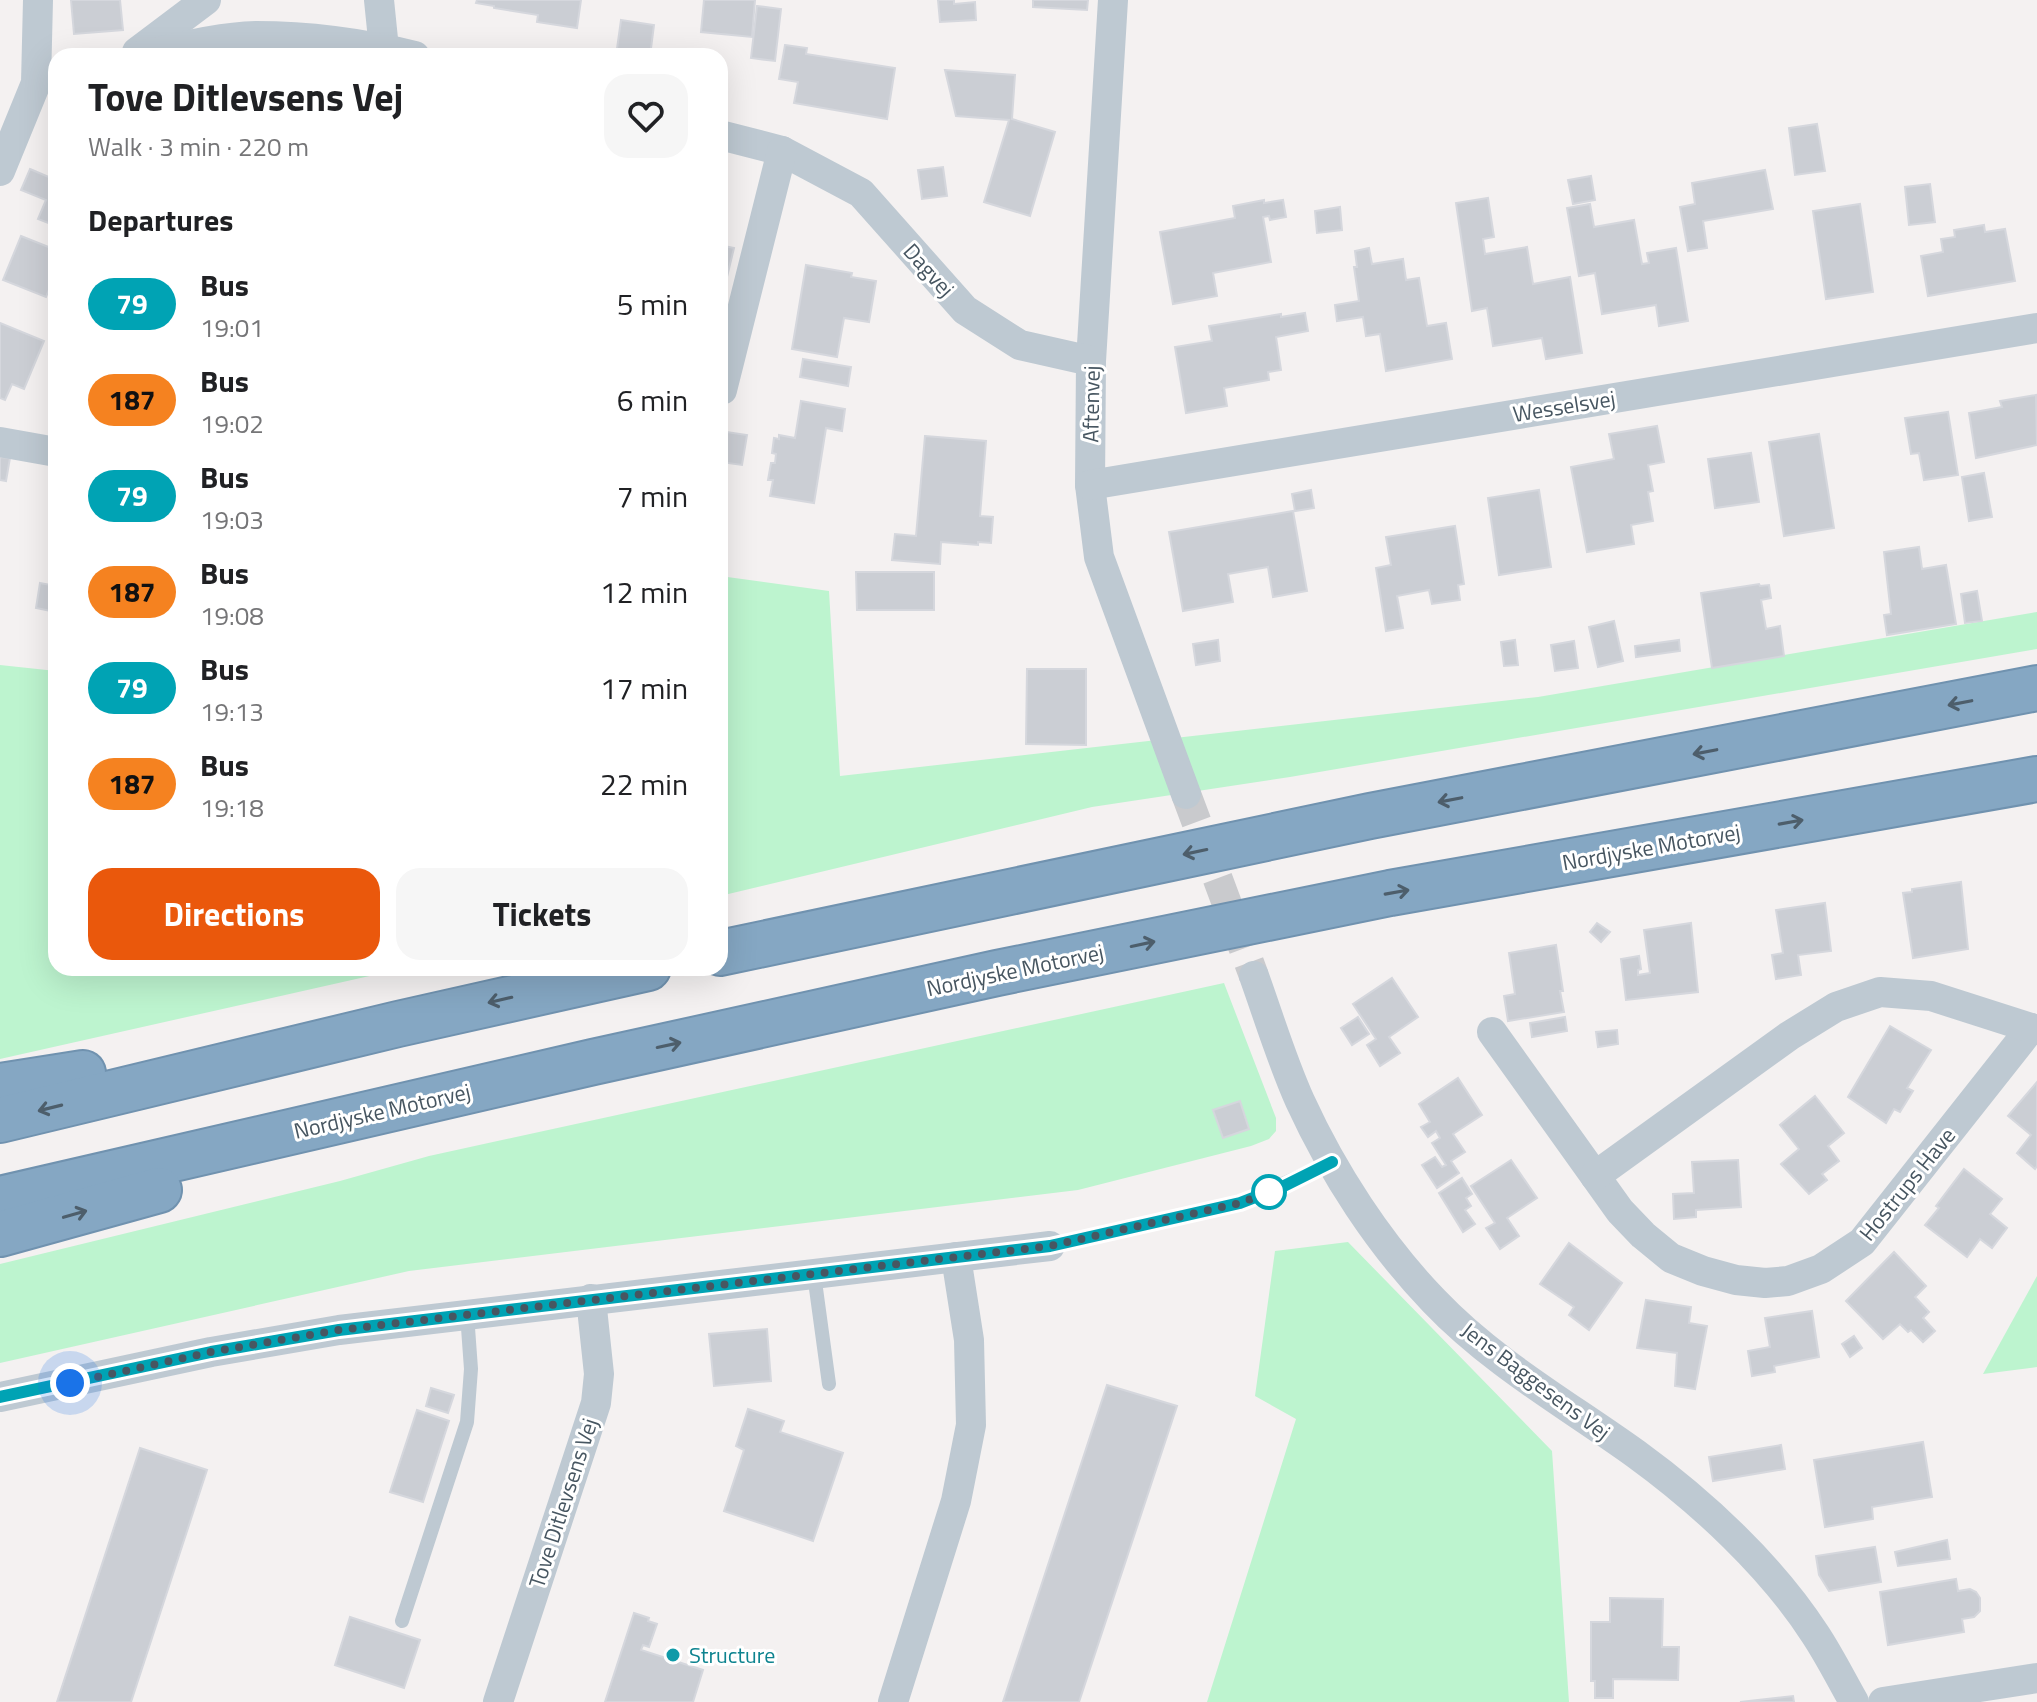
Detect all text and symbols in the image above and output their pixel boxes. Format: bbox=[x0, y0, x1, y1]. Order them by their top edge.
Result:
text: Tove Ditlevsens Vej bbox=[88, 68, 403, 126]
button: heart bbox=[604, 74, 688, 158]
text: Walk · 3 min · 220 m bbox=[88, 127, 309, 166]
text: Departures bbox=[88, 197, 233, 243]
street label: Dagvej bbox=[895, 235, 963, 305]
text: Bus bbox=[200, 262, 249, 308]
text: 5 min bbox=[617, 281, 688, 327]
text: 79 bbox=[116, 282, 148, 325]
text: 19:01 bbox=[200, 308, 264, 347]
text: Bus bbox=[200, 358, 249, 404]
street label: Aftenvej bbox=[1073, 365, 1109, 443]
text: 6 min bbox=[617, 377, 688, 423]
text: 187 bbox=[108, 378, 156, 421]
street label: Wesselsvej bbox=[1510, 381, 1618, 431]
text: 19:02 bbox=[200, 404, 264, 443]
text: Bus bbox=[200, 454, 249, 500]
text: 7 min bbox=[617, 473, 688, 519]
text: 79 bbox=[116, 474, 148, 517]
text: 19:03 bbox=[200, 500, 264, 539]
text: Bus bbox=[200, 550, 249, 596]
text: 12 min bbox=[600, 569, 688, 615]
text: 187 bbox=[108, 570, 156, 613]
text: 19:08 bbox=[200, 596, 264, 635]
text: Bus bbox=[200, 646, 249, 692]
text: 17 min bbox=[600, 665, 688, 711]
text: 79 bbox=[116, 666, 148, 709]
text: 19:13 bbox=[200, 692, 264, 731]
one-way arrow bbox=[1948, 696, 1974, 711]
text: Bus bbox=[200, 742, 249, 788]
one-way arrow bbox=[1693, 745, 1718, 760]
text: 22 min bbox=[600, 761, 688, 807]
text: 187 bbox=[108, 762, 156, 805]
text: 19:18 bbox=[200, 788, 264, 827]
one-way arrow bbox=[1437, 794, 1463, 809]
one-way arrow bbox=[1778, 814, 1803, 829]
street label: Nordjyske Motorvej bbox=[1559, 815, 1743, 879]
one-way arrow bbox=[1183, 845, 1208, 860]
button: Directions bbox=[88, 868, 380, 960]
button: Tickets bbox=[396, 868, 688, 960]
one-way arrow bbox=[1384, 884, 1410, 899]
street label: Nordjyske Motorvej bbox=[923, 935, 1107, 1005]
one-way arrow bbox=[1129, 936, 1155, 951]
one-way arrow bbox=[488, 993, 514, 1008]
one-way arrow bbox=[656, 1037, 682, 1052]
street label: Nordjyske Motorvej bbox=[290, 1074, 474, 1148]
one-way arrow bbox=[37, 1101, 63, 1116]
street label: Hostrups Have bbox=[1851, 1120, 1963, 1248]
unlabelled marker bbox=[1252, 1175, 1286, 1209]
one-way arrow bbox=[62, 1206, 88, 1221]
street label: Jens Baggesens Vej bbox=[1454, 1314, 1618, 1448]
your location bbox=[50, 1363, 90, 1403]
street label: Tove Ditlevsens Vej bbox=[520, 1414, 606, 1592]
place label: Structure bbox=[689, 1638, 775, 1672]
marker: Structure bbox=[664, 1646, 682, 1664]

